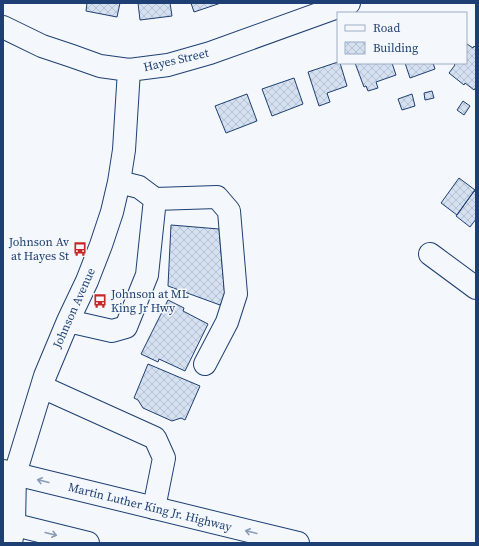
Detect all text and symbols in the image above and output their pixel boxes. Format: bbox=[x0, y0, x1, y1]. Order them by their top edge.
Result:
legend bbox=[337, 12, 467, 64]
text: Road bbox=[373, 20, 400, 36]
text: Building bbox=[373, 40, 418, 56]
street label: Hayes Street bbox=[142, 45, 210, 75]
place label: Johnson Av at Hayes St bbox=[8, 234, 69, 264]
bus stop icon: Johnson Av at Hayes St bbox=[72, 241, 88, 257]
street label: Johnson Avenue bbox=[49, 265, 99, 352]
place label: Johnson at ML King Jr Hwy bbox=[110, 286, 189, 316]
bus stop icon: Johnson at ML King Jr Hwy bbox=[92, 293, 108, 309]
one-way arrow bbox=[37, 477, 50, 484]
street label: Martin Luther King Jr. Highway bbox=[67, 479, 234, 535]
one-way arrow bbox=[245, 527, 258, 535]
one-way arrow bbox=[44, 531, 57, 538]

